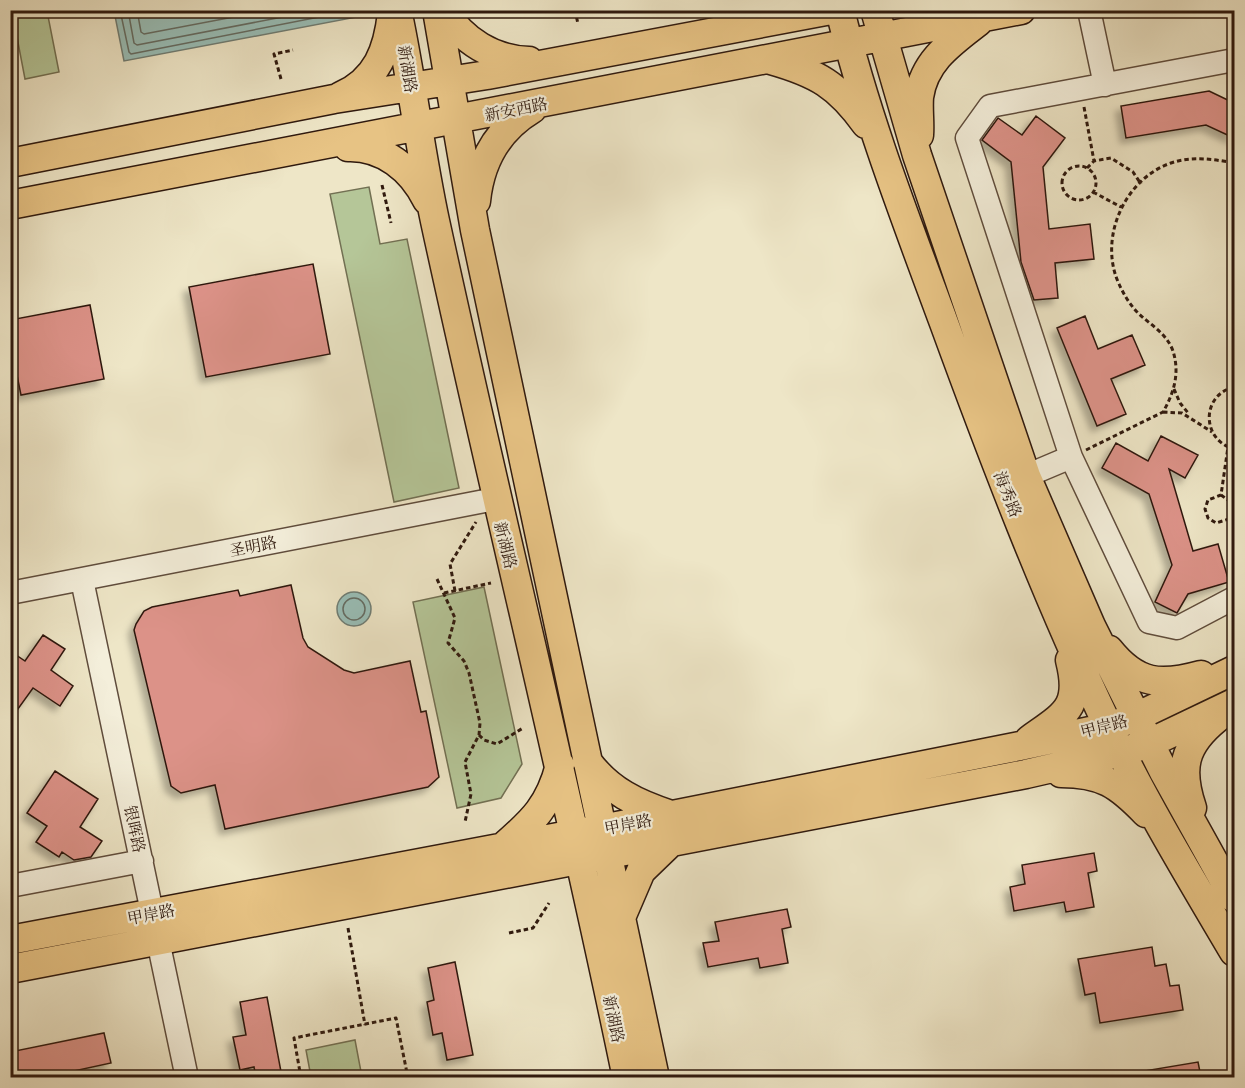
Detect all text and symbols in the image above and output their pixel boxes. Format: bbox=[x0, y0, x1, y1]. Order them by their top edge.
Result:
street label: 新湖路 bbox=[394, 44, 422, 94]
street label: 新安西路 bbox=[483, 93, 549, 125]
street label: 海秀路 bbox=[990, 468, 1026, 520]
street label: 新湖路 bbox=[490, 519, 522, 571]
street label: 圣明路 bbox=[228, 532, 278, 560]
street label: 甲岸路 bbox=[1078, 710, 1130, 742]
street label: 银晖路 bbox=[120, 803, 150, 855]
street label: 甲岸路 bbox=[603, 810, 653, 838]
street label: 甲岸路 bbox=[126, 900, 176, 928]
street label: 新湖路 bbox=[599, 993, 629, 1045]

